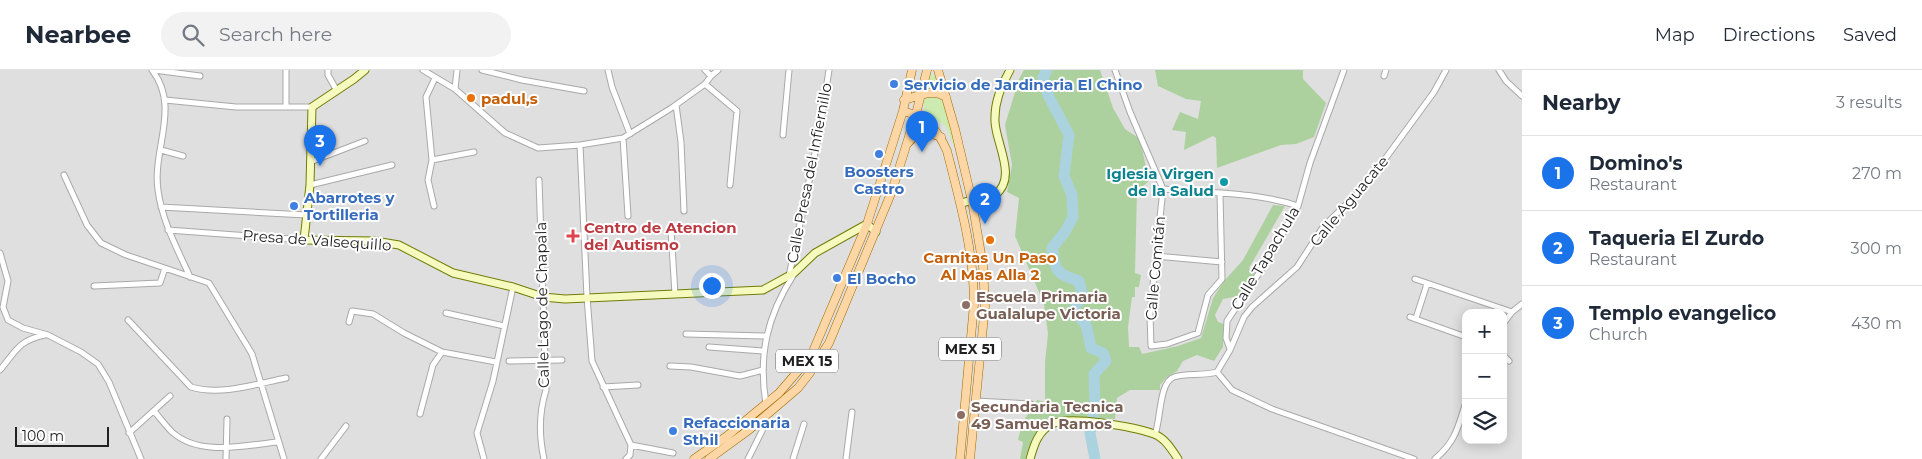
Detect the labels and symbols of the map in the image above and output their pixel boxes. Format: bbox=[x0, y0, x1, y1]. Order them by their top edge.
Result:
place label: Servicio de Jardineria El Chino bbox=[904, 75, 1143, 94]
marker: Servicio de Jardineria El Chino bbox=[888, 78, 900, 90]
street label: Calle Presa del Infiernillo bbox=[782, 81, 836, 265]
place label: padul,s bbox=[481, 89, 538, 108]
marker: padul,s bbox=[465, 92, 477, 104]
pin: 1 bbox=[906, 111, 938, 152]
pin: 3 bbox=[304, 125, 336, 166]
marker: Boosters Castro bbox=[873, 148, 885, 160]
street label: Calle Aguacate bbox=[1306, 152, 1392, 250]
place label: Boosters Castro bbox=[844, 162, 914, 198]
place label: Iglesia Virgen de la Salud bbox=[1106, 164, 1214, 200]
marker: Iglesia Virgen de la Salud bbox=[1218, 176, 1230, 188]
pin: 2 bbox=[969, 183, 1001, 224]
place label: Abarrotes y Tortilleria bbox=[303, 188, 395, 224]
marker: Abarrotes y Tortilleria bbox=[288, 200, 300, 212]
street label: Calle Tapachula bbox=[1227, 203, 1303, 313]
street label: Calle Comitán bbox=[1141, 215, 1169, 321]
place label: Centro de Atencion del Autismo bbox=[584, 218, 737, 254]
street label: Calle Lago de Chapala bbox=[531, 222, 553, 388]
street label: Presa de Valsequillo bbox=[242, 225, 392, 255]
marker: Centro de Atencion del Autismo bbox=[566, 229, 580, 243]
marker: Carnitas Un Paso Al Mas Alla 2 bbox=[984, 234, 996, 246]
place label: Carnitas Un Paso Al Mas Alla 2 bbox=[923, 248, 1057, 284]
place label: El Bocho bbox=[847, 269, 916, 288]
marker: El Bocho bbox=[831, 272, 843, 284]
your location bbox=[699, 273, 725, 299]
place label: Escuela Primaria Gualalupe Victoria bbox=[976, 287, 1121, 323]
marker: Escuela Primaria Gualalupe Victoria bbox=[960, 299, 972, 311]
road number: MEX 51 bbox=[939, 338, 1001, 360]
road number: MEX 15 bbox=[776, 350, 838, 372]
place label: Secundaria Tecnica 49 Samuel Ramos bbox=[971, 397, 1123, 433]
marker: Secundaria Tecnica 49 Samuel Ramos bbox=[955, 409, 967, 421]
place label: Refaccionaria Sthil bbox=[683, 413, 790, 449]
scale bar bbox=[15, 424, 109, 447]
marker: Refaccionaria Sthil bbox=[667, 425, 679, 437]

